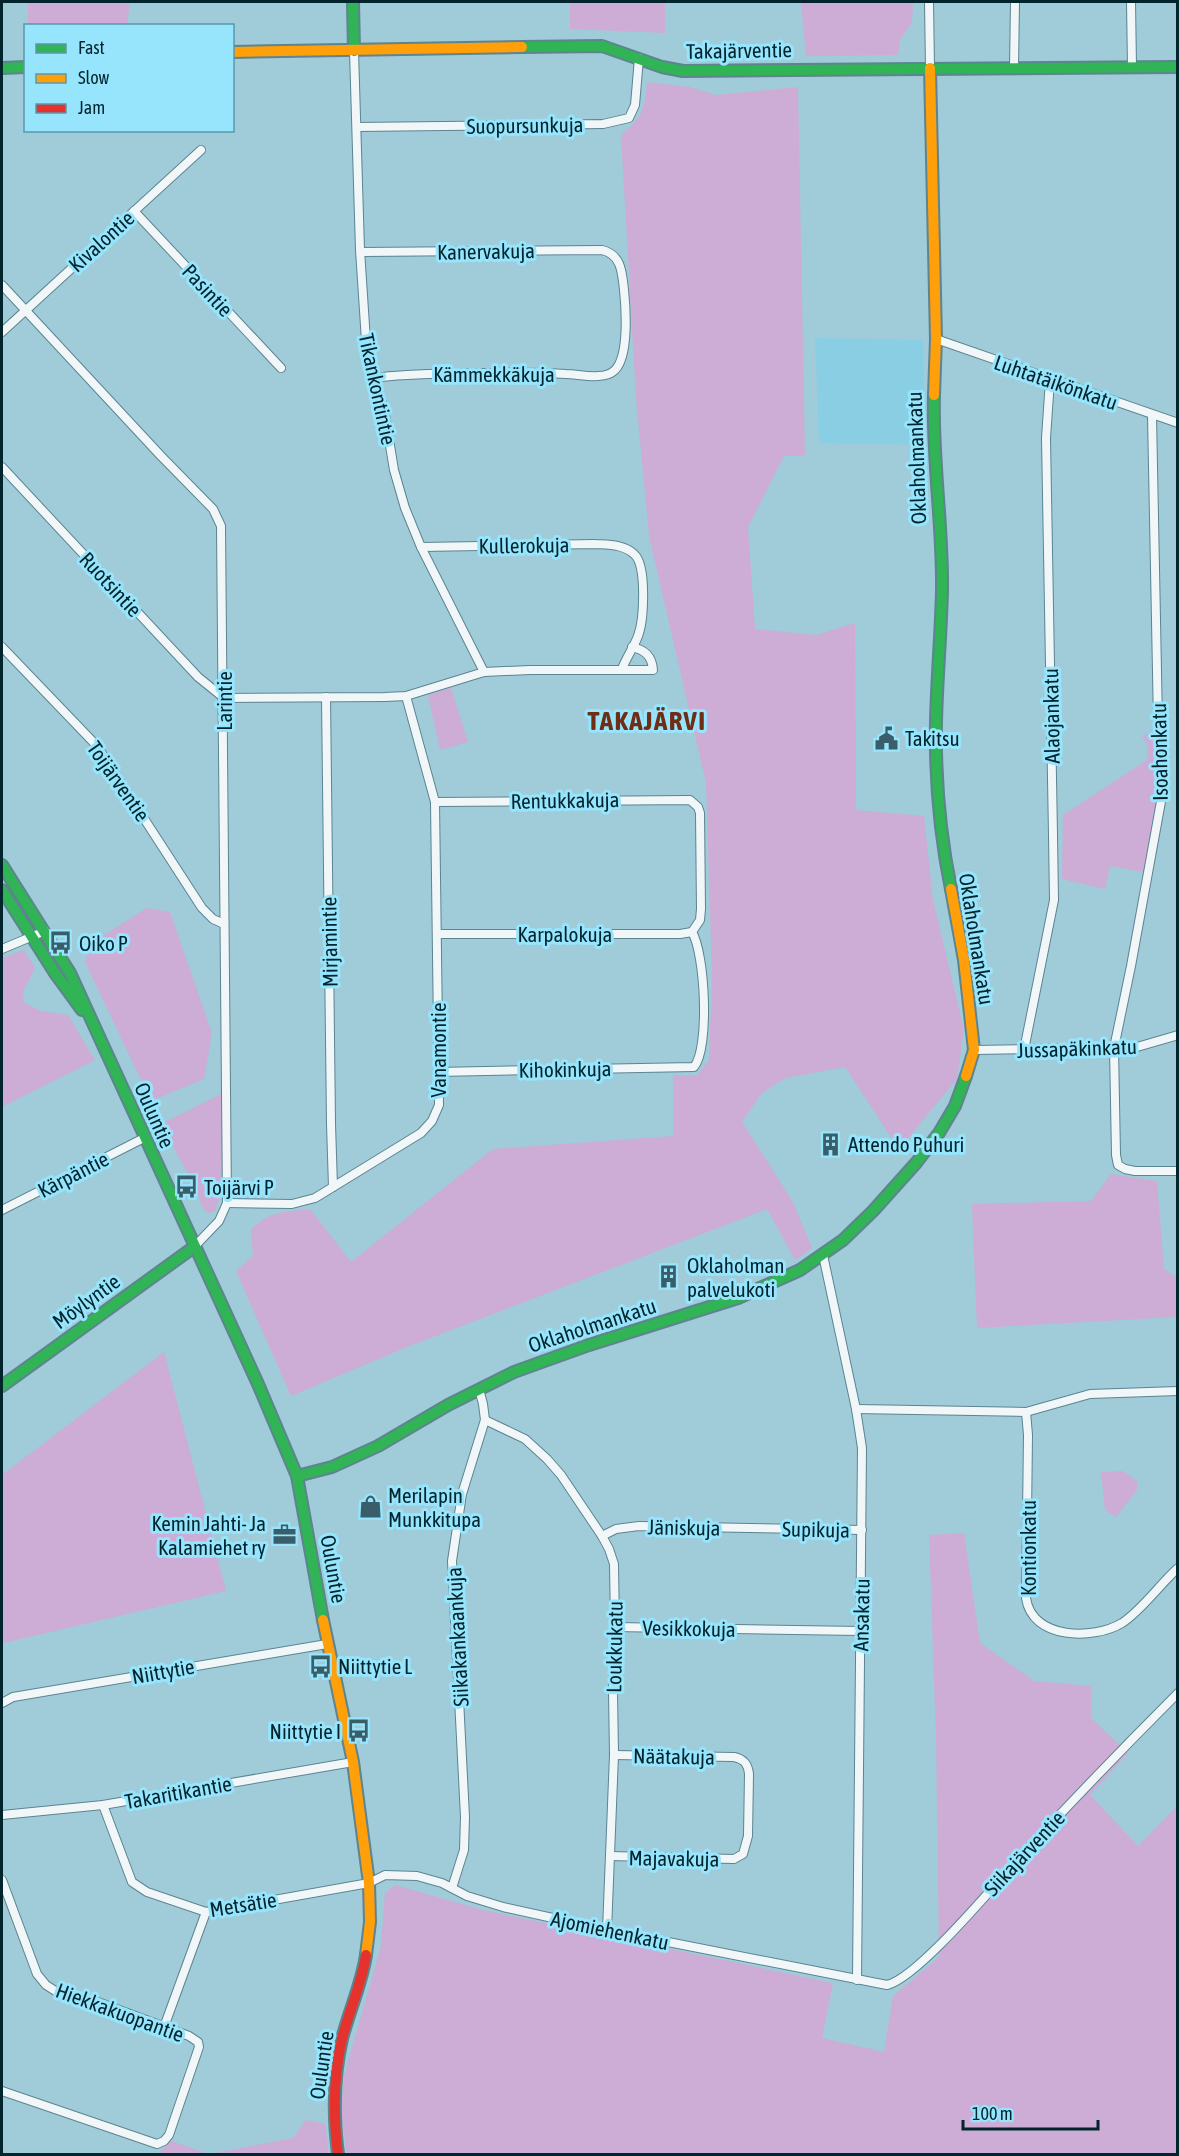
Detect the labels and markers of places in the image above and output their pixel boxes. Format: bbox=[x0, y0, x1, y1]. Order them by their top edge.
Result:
public building icon: Takitsu bbox=[874, 725, 900, 751]
place label: Takitsu bbox=[905, 726, 960, 750]
bus stop icon: Oiko P bbox=[48, 930, 74, 956]
place label: Oiko P bbox=[79, 931, 128, 955]
building icon: Attendo Puhuri bbox=[817, 1131, 843, 1157]
place label: Attendo Puhuri bbox=[848, 1132, 964, 1156]
bus stop icon: Toijärvi P bbox=[173, 1174, 199, 1200]
place label: Toijärvi P bbox=[204, 1175, 274, 1199]
place label: Oklaholman palvelukoti bbox=[687, 1253, 785, 1301]
building icon: Oklaholman palvelukoti bbox=[656, 1264, 682, 1290]
place label: Merilapin Munkkitupa bbox=[388, 1483, 481, 1531]
shop icon: Merilapin Munkkitupa bbox=[357, 1494, 383, 1520]
place label: Kemin Jahti- Ja Kalamiehet ry bbox=[151, 1511, 266, 1559]
office icon: Kemin Jahti- Ja Kalamiehet ry bbox=[271, 1522, 297, 1548]
bus stop icon: Niittytie L bbox=[307, 1653, 333, 1679]
place label: Niittytie L bbox=[338, 1654, 412, 1678]
bus stop icon: Niittytie I bbox=[346, 1718, 372, 1744]
place label: Niittytie I bbox=[270, 1719, 341, 1743]

